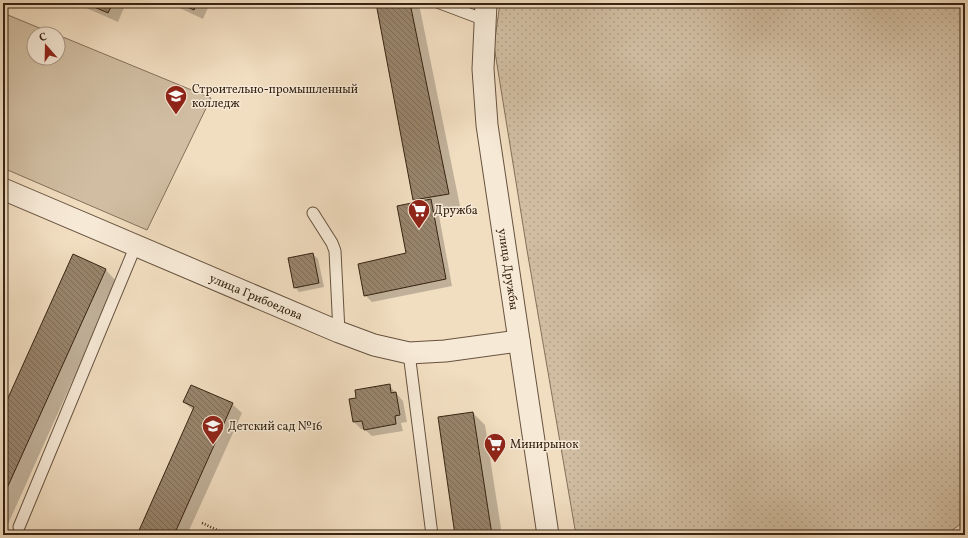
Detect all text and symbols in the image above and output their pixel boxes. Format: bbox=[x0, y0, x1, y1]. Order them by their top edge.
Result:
north arrow bbox=[26, 26, 66, 66]
text: С bbox=[37, 30, 49, 46]
place label: Строительно-промышленный колледж bbox=[192, 82, 358, 112]
school or university icon: Строительно-промышленный колледж bbox=[163, 83, 189, 116]
supermarket icon: Дружба bbox=[406, 197, 432, 230]
place label: Дружба bbox=[434, 203, 478, 219]
street label: улица Дружбы bbox=[494, 228, 522, 312]
street label: улица Грибоедова bbox=[206, 271, 305, 325]
school or university icon: Детский сад №16 bbox=[200, 413, 226, 446]
place label: Детский сад №16 bbox=[228, 419, 322, 435]
supermarket icon: Минирынок bbox=[482, 431, 508, 464]
place label: Минирынок bbox=[510, 437, 579, 453]

